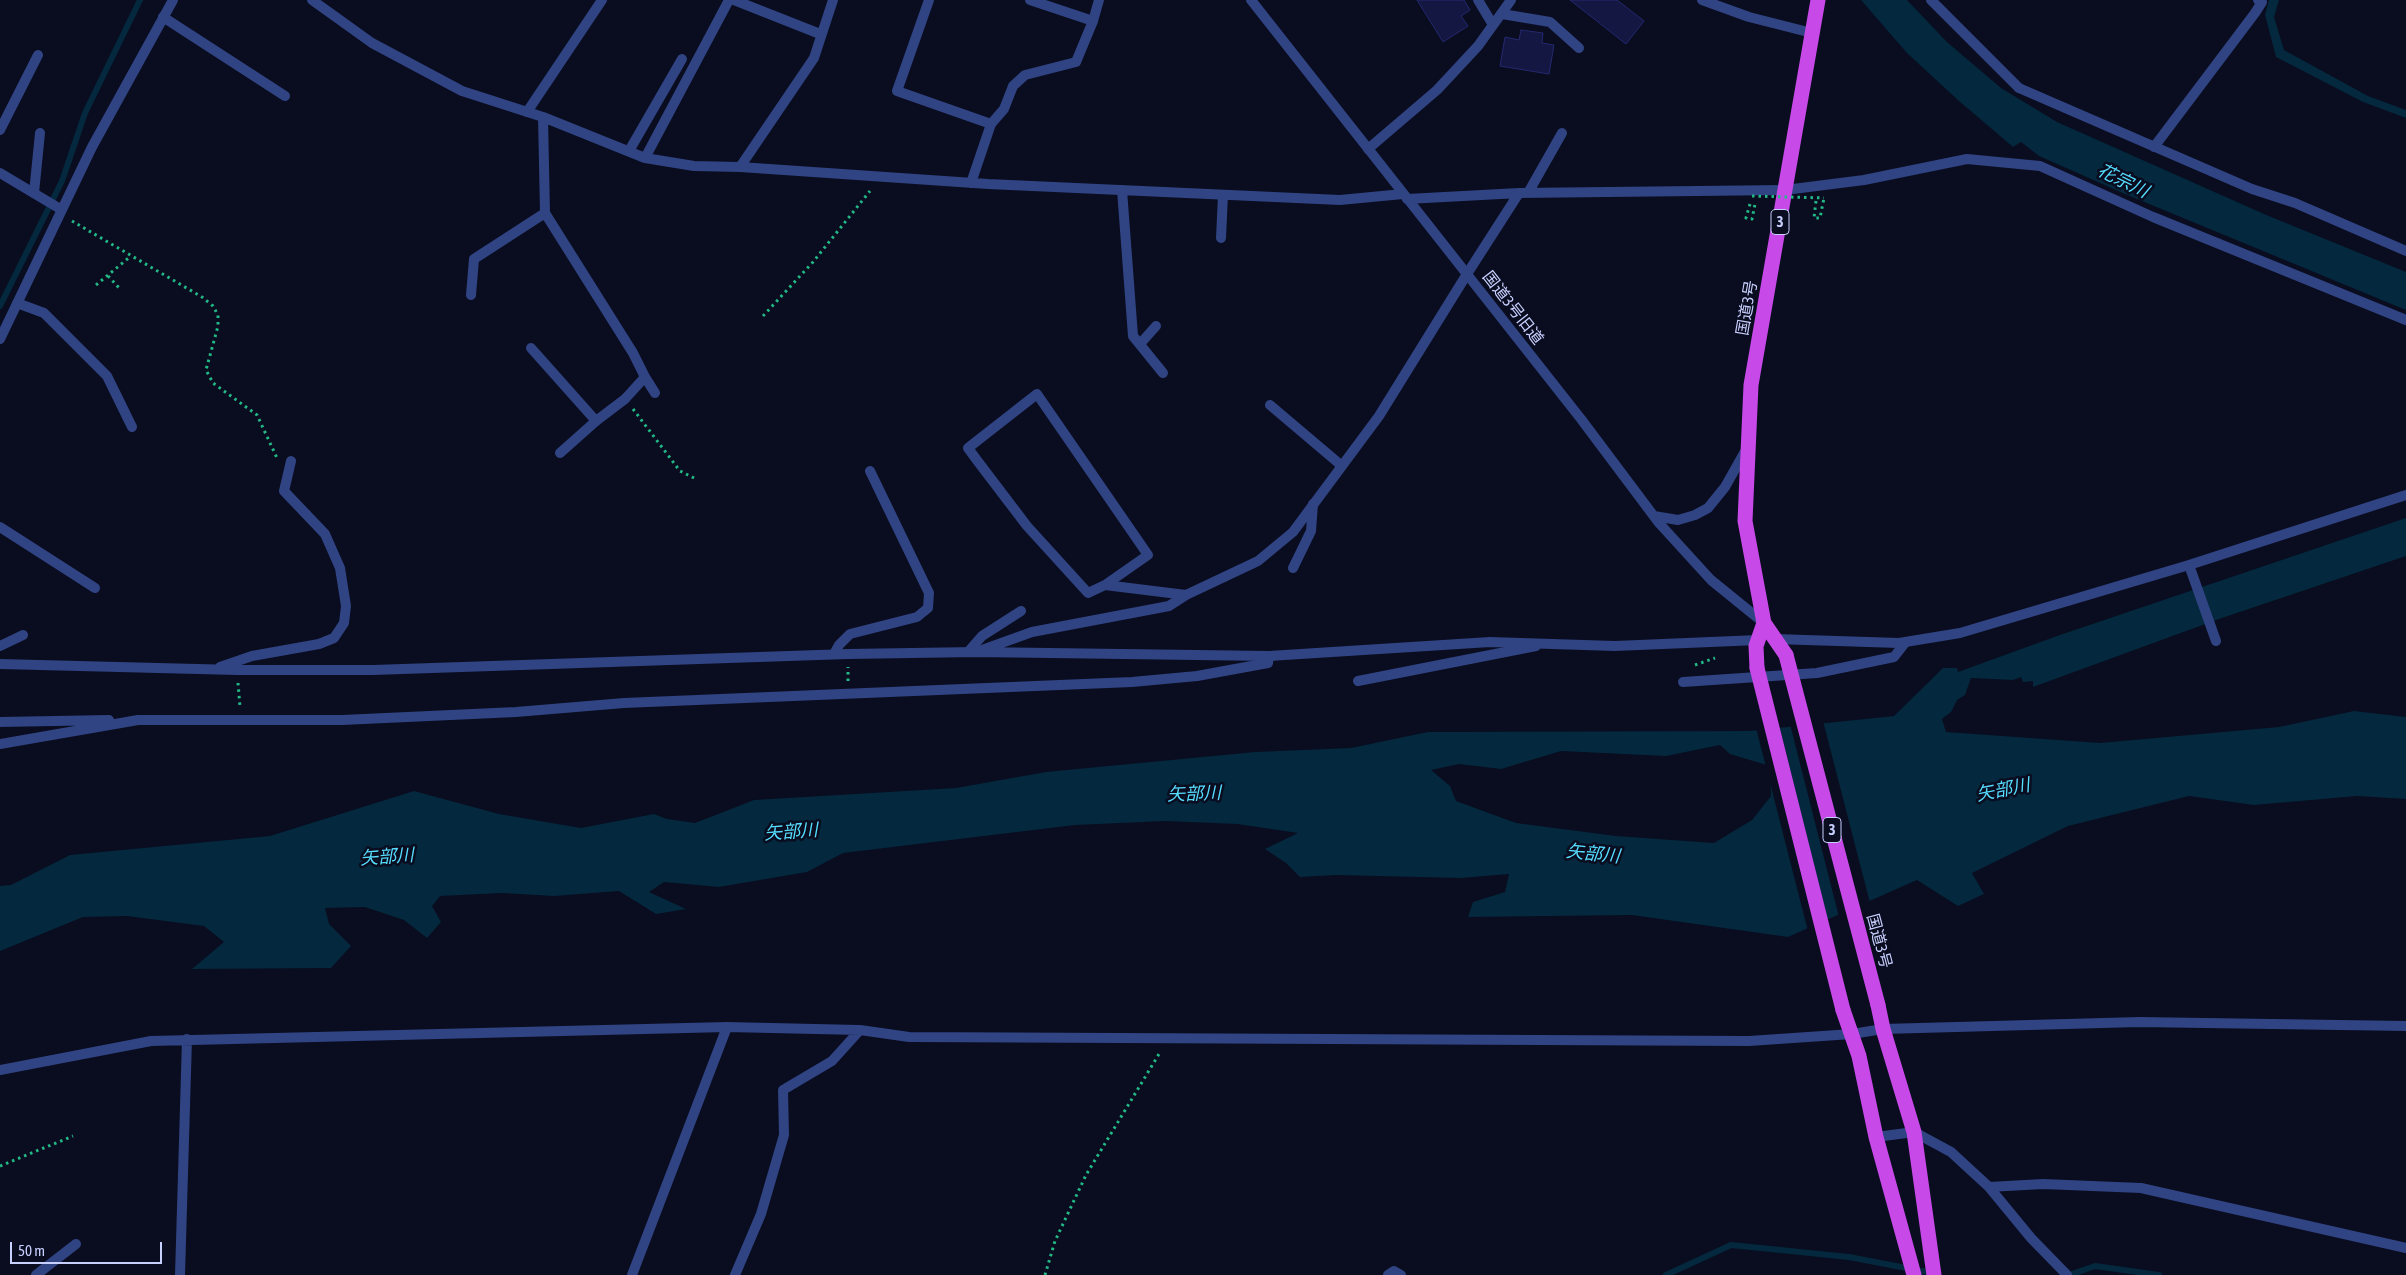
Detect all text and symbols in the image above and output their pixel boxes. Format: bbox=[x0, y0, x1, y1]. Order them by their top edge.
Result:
water label: 花宗川 bbox=[2094, 159, 2152, 203]
road number: 3 bbox=[1771, 210, 1789, 234]
street label: 国道3号旧道 bbox=[1478, 268, 1548, 348]
street label: 国道3号 bbox=[1733, 279, 1761, 337]
water label: 矢部川 bbox=[1974, 774, 2032, 806]
water label: 矢部川 bbox=[1167, 782, 1221, 806]
road number: 3 bbox=[1823, 818, 1841, 842]
water label: 矢部川 bbox=[763, 819, 819, 845]
water label: 矢部川 bbox=[1565, 840, 1621, 868]
water label: 矢部川 bbox=[359, 844, 415, 870]
street label: 国道3号 bbox=[1863, 912, 1895, 970]
scale bar bbox=[12, 1232, 165, 1264]
text: 50 m bbox=[18, 1242, 45, 1259]

